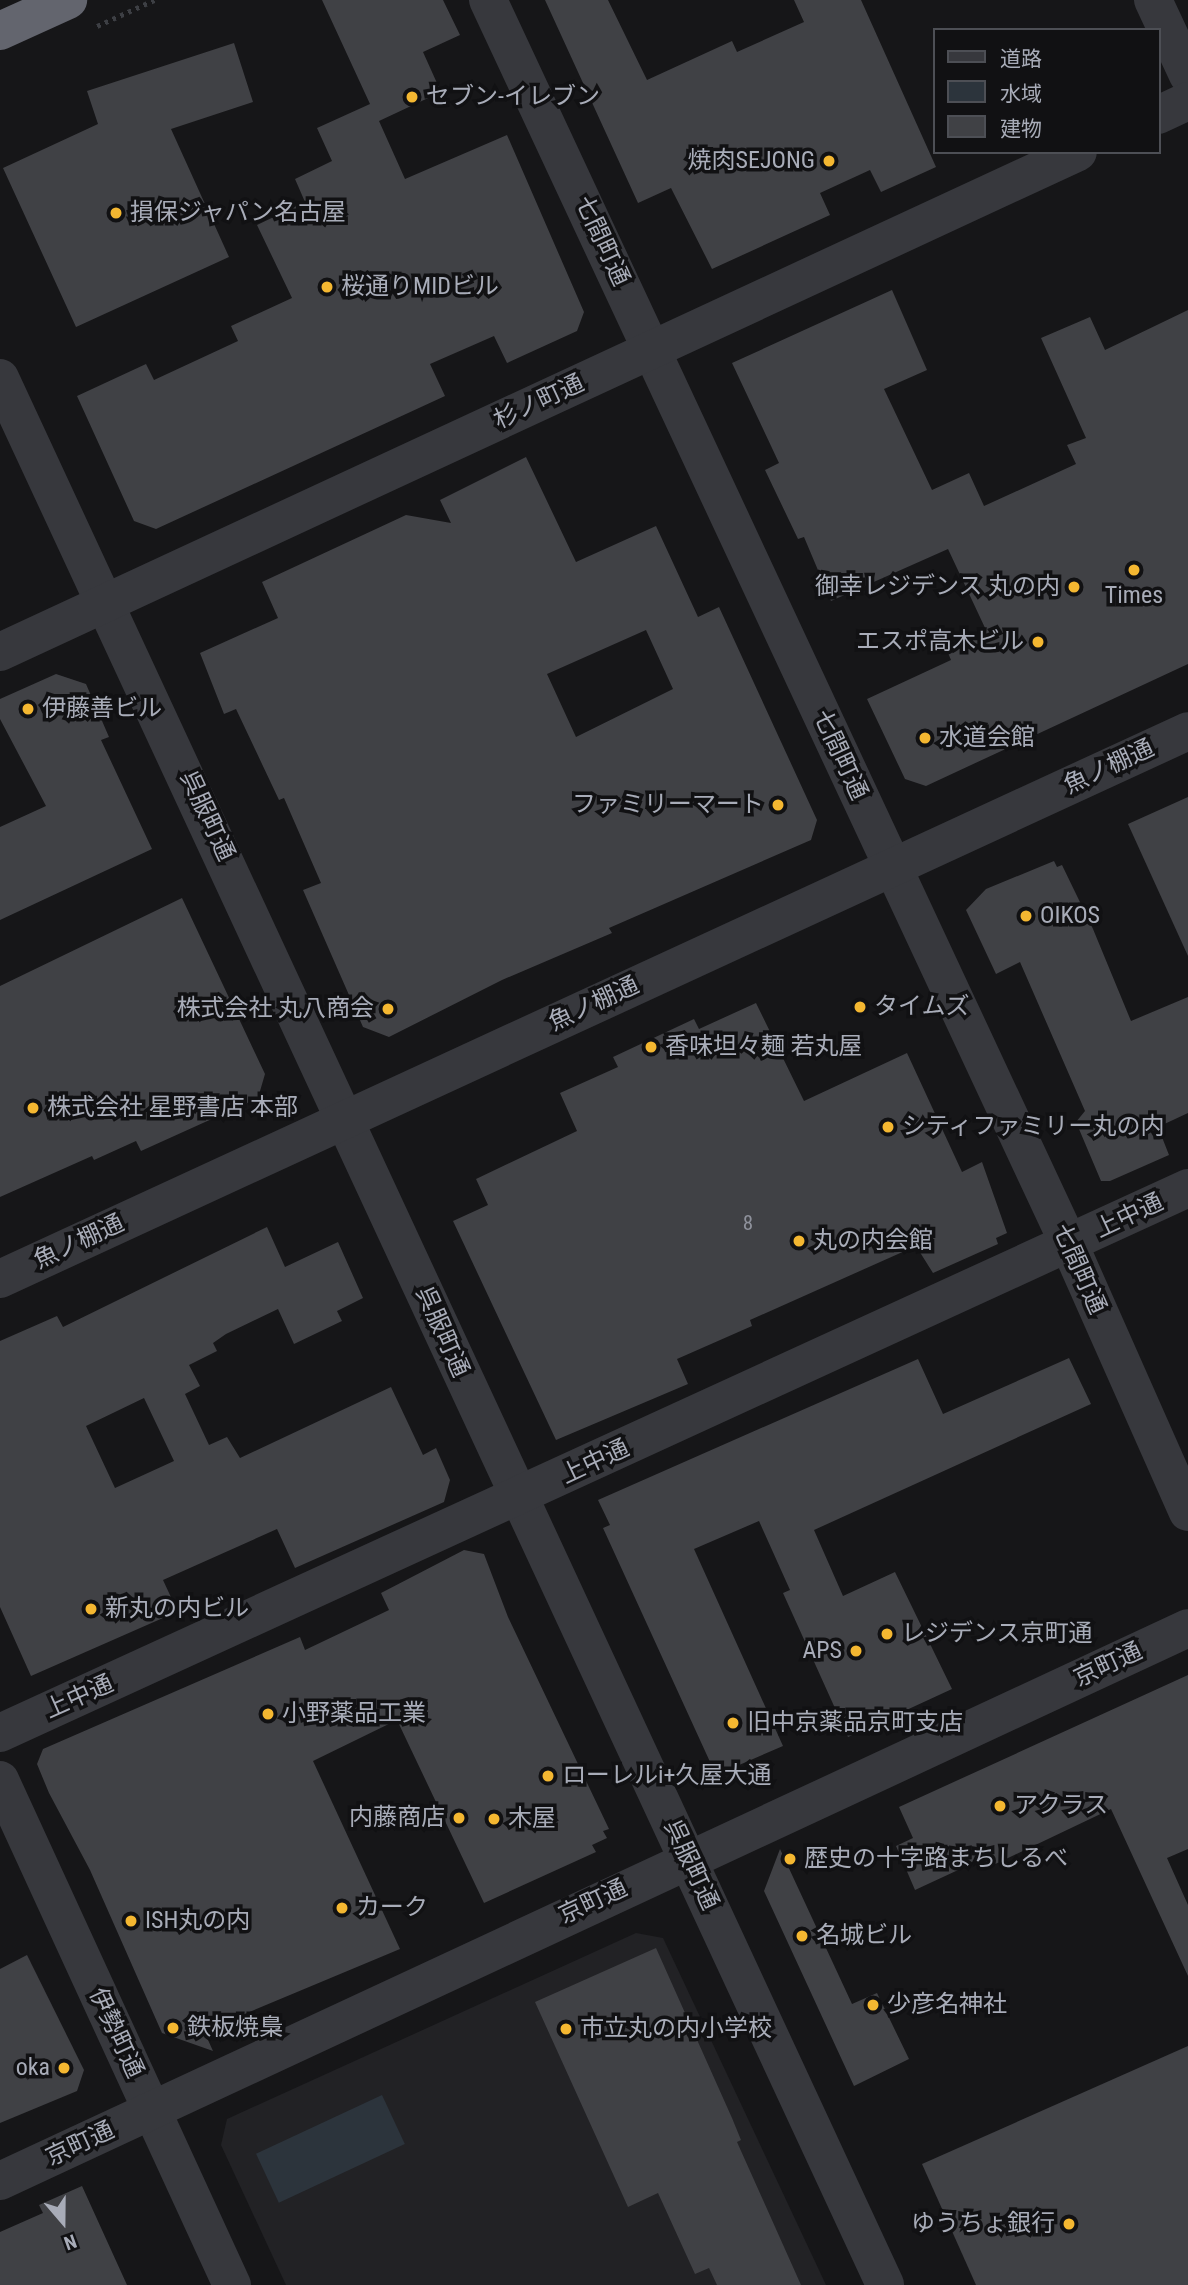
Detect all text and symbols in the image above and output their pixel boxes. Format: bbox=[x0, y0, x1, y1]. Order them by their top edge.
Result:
legend bbox=[932, 28, 1160, 154]
text: 道路 bbox=[1000, 47, 1042, 71]
text: 水域 bbox=[1000, 82, 1042, 106]
place label: セブン-イレブン bbox=[426, 83, 600, 111]
marker: セブン-イレブン bbox=[404, 89, 420, 105]
text: 建物 bbox=[1000, 117, 1042, 141]
place label: 焼肉SEJONG bbox=[688, 147, 815, 175]
marker: 焼肉SEJONG bbox=[821, 153, 837, 169]
street label: 七間町通 bbox=[569, 191, 635, 291]
place label: 損保ジャパン名古屋 bbox=[130, 199, 346, 227]
marker: 損保ジャパン名古屋 bbox=[108, 205, 124, 221]
place label: 桜通りMIDビル bbox=[341, 273, 499, 301]
marker: 桜通りMIDビル bbox=[319, 279, 335, 295]
street label: 杉ノ町通 bbox=[489, 369, 589, 435]
marker: Times bbox=[1126, 562, 1142, 578]
place label: 御幸レジデンス 丸の内 bbox=[814, 573, 1060, 601]
marker: 御幸レジデンス 丸の内 bbox=[1066, 579, 1082, 595]
place label: Times bbox=[1105, 582, 1163, 610]
place label: エスポ高木ビル bbox=[856, 628, 1024, 656]
marker: エスポ高木ビル bbox=[1030, 634, 1046, 650]
place label: 伊藤善ビル bbox=[42, 695, 162, 723]
marker: 伊藤善ビル bbox=[20, 701, 36, 717]
street label: 七間町通 bbox=[807, 705, 873, 805]
place label: 水道会館 bbox=[939, 724, 1035, 752]
marker: 水道会館 bbox=[917, 730, 933, 746]
street label: 魚ノ棚通 bbox=[1059, 734, 1159, 800]
street label: 呉服町通 bbox=[174, 766, 240, 866]
place label: ファミリーマート bbox=[572, 791, 764, 819]
marker: ファミリーマート bbox=[770, 797, 786, 813]
place label: OIKOS bbox=[1040, 902, 1100, 930]
marker: OIKOS bbox=[1018, 908, 1034, 924]
street label: 魚ノ棚通 bbox=[544, 971, 644, 1037]
place label: タイムズ bbox=[874, 993, 970, 1021]
place label: 株式会社 丸八商会 bbox=[176, 995, 374, 1023]
marker: タイムズ bbox=[852, 999, 868, 1015]
marker: 株式会社 丸八商会 bbox=[380, 1001, 396, 1017]
place label: 香味坦々麺 若丸屋 bbox=[665, 1033, 863, 1061]
marker: 香味坦々麺 若丸屋 bbox=[643, 1039, 659, 1055]
place label: 株式会社 星野書店 本部 bbox=[47, 1094, 298, 1122]
marker: 株式会社 星野書店 本部 bbox=[25, 1100, 41, 1116]
place label: シティファミリー丸の内 bbox=[902, 1113, 1166, 1141]
marker: シティファミリー丸の内 bbox=[880, 1119, 896, 1135]
street label: 上中通 bbox=[1090, 1188, 1168, 1244]
street label: 魚ノ棚通 bbox=[29, 1209, 129, 1275]
house number: 8 bbox=[743, 1210, 753, 1236]
street label: 七間町通 bbox=[1046, 1219, 1112, 1319]
place label: 丸の内会館 bbox=[813, 1227, 933, 1255]
marker: 丸の内会館 bbox=[791, 1233, 807, 1249]
street label: 呉服町通 bbox=[409, 1282, 475, 1382]
street label: 上中通 bbox=[556, 1434, 634, 1490]
place label: 新丸の内ビル bbox=[105, 1595, 249, 1623]
marker: 新丸の内ビル bbox=[83, 1601, 99, 1617]
place label: レジデンス京町通 bbox=[901, 1620, 1093, 1648]
marker: レジデンス京町通 bbox=[879, 1626, 895, 1642]
place label: APS bbox=[802, 1637, 842, 1665]
street label: 京町通 bbox=[1069, 1637, 1147, 1693]
marker: APS bbox=[848, 1643, 864, 1659]
street label: 上中通 bbox=[40, 1669, 118, 1725]
place label: 小野薬品工業 bbox=[282, 1700, 426, 1728]
marker: 小野薬品工業 bbox=[260, 1706, 276, 1722]
place label: 旧中京薬品京町支店 bbox=[747, 1709, 963, 1737]
marker: 旧中京薬品京町支店 bbox=[725, 1715, 741, 1731]
place label: ローレルi+久屋大通 bbox=[562, 1762, 771, 1790]
marker: ローレルi+久屋大通 bbox=[540, 1768, 556, 1784]
place label: アクラス bbox=[1014, 1792, 1110, 1820]
marker: アクラス bbox=[992, 1798, 1008, 1814]
place label: 内藤商店 bbox=[349, 1804, 445, 1832]
place label: 木屋 bbox=[508, 1805, 556, 1833]
marker: 内藤商店 bbox=[451, 1810, 467, 1826]
marker: 木屋 bbox=[486, 1811, 502, 1827]
street label: 呉服町通 bbox=[658, 1815, 724, 1915]
place label: 歴史の十字路まちしるべ bbox=[804, 1845, 1068, 1873]
marker: 歴史の十字路まちしるべ bbox=[782, 1851, 798, 1867]
street label: 京町通 bbox=[554, 1874, 632, 1930]
place label: カーク bbox=[356, 1894, 428, 1922]
marker: カーク bbox=[334, 1900, 350, 1916]
place label: ISH丸の内 bbox=[145, 1907, 250, 1935]
marker: ISH丸の内 bbox=[123, 1913, 139, 1929]
place label: 名城ビル bbox=[816, 1922, 912, 1950]
marker: 名城ビル bbox=[794, 1928, 810, 1944]
street label: 伊勢町通 bbox=[83, 1983, 149, 2083]
place label: 少彦名神社 bbox=[887, 1991, 1007, 2019]
marker: 少彦名神社 bbox=[865, 1997, 881, 2013]
place label: 鉄板焼梟 bbox=[187, 2014, 283, 2042]
place label: 市立丸の内小学校 bbox=[580, 2015, 772, 2043]
marker: 鉄板焼梟 bbox=[165, 2020, 181, 2036]
marker: 市立丸の内小学校 bbox=[558, 2021, 574, 2037]
place label: oka bbox=[16, 2054, 50, 2082]
marker: oka bbox=[56, 2060, 72, 2076]
street label: 京町通 bbox=[41, 2116, 119, 2172]
north arrow bbox=[28, 2187, 98, 2257]
place label: ゆうちょ銀行 bbox=[911, 2210, 1055, 2238]
marker: ゆうちょ銀行 bbox=[1061, 2216, 1077, 2232]
text: N bbox=[61, 2229, 80, 2255]

